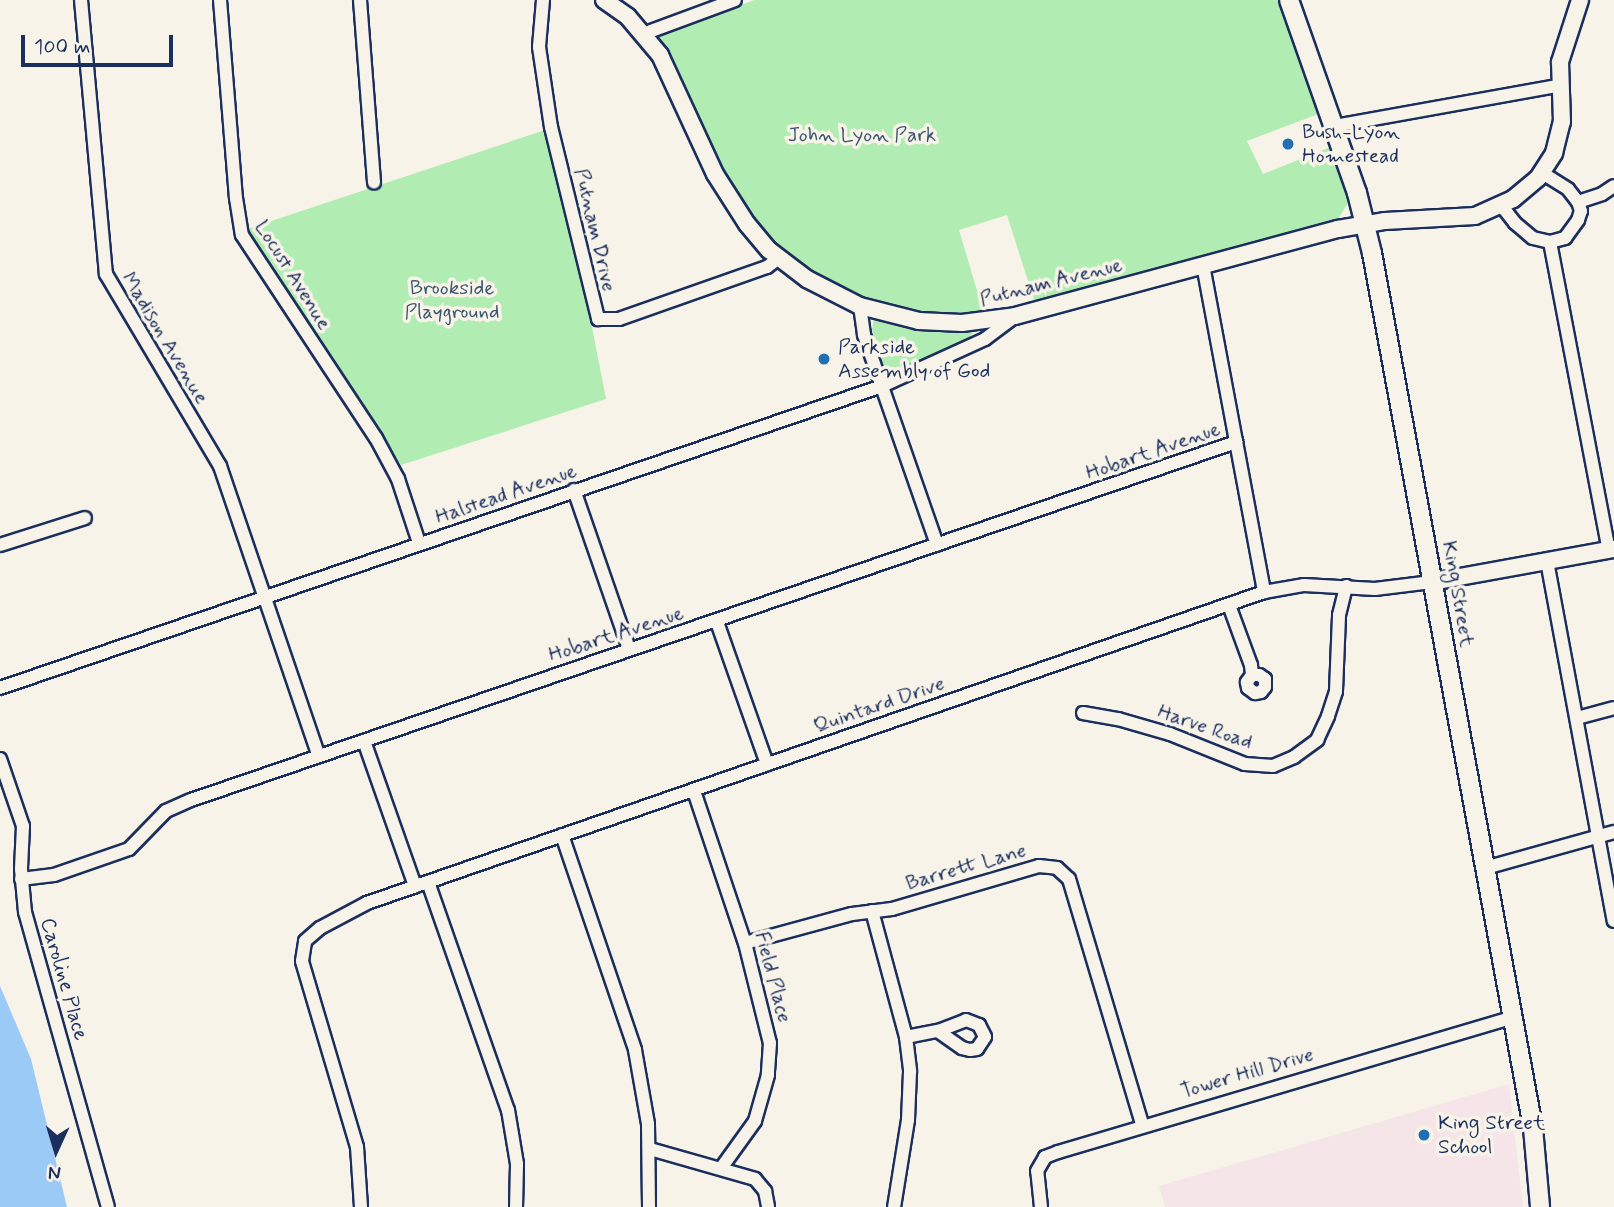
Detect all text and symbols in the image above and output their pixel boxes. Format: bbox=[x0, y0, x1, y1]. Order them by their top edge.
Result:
scale bar bbox=[24, 21, 177, 65]
text: 100 m bbox=[34, 33, 90, 61]
place label: Bush-Lyon Homestead bbox=[1302, 119, 1400, 169]
park label: John Lyon Park bbox=[788, 122, 936, 148]
marker: Bush-Lyon Homestead bbox=[1280, 136, 1296, 152]
street label: Putnam Drive bbox=[569, 167, 621, 293]
street label: Locust Avenue bbox=[249, 215, 337, 335]
street label: Putnam Avenue bbox=[978, 252, 1124, 312]
street label: Madison Avenue bbox=[117, 270, 213, 406]
park label: Brookside Playground bbox=[404, 275, 500, 325]
place label: Parkside Assembly of God bbox=[838, 334, 990, 384]
marker: Parkside Assembly of God bbox=[816, 351, 832, 367]
street label: Hobart Avenue bbox=[1083, 417, 1223, 485]
street label: Halstead Avenue bbox=[433, 458, 579, 530]
street label: King Street bbox=[1436, 539, 1480, 649]
street label: Hobart Avenue bbox=[546, 601, 686, 667]
street label: Quintard Drive bbox=[811, 671, 947, 739]
street label: Harve Road bbox=[1154, 699, 1256, 755]
street label: Barrett Lane bbox=[903, 838, 1029, 896]
street label: Caroline Place bbox=[34, 914, 94, 1044]
street label: Field Place bbox=[749, 929, 797, 1025]
street label: Tower Hill Drive bbox=[1178, 1042, 1316, 1104]
place label: King Street School bbox=[1438, 1110, 1545, 1160]
north arrow bbox=[21, 1116, 91, 1186]
marker: King Street School bbox=[1416, 1127, 1432, 1143]
text: N bbox=[47, 1160, 62, 1185]

